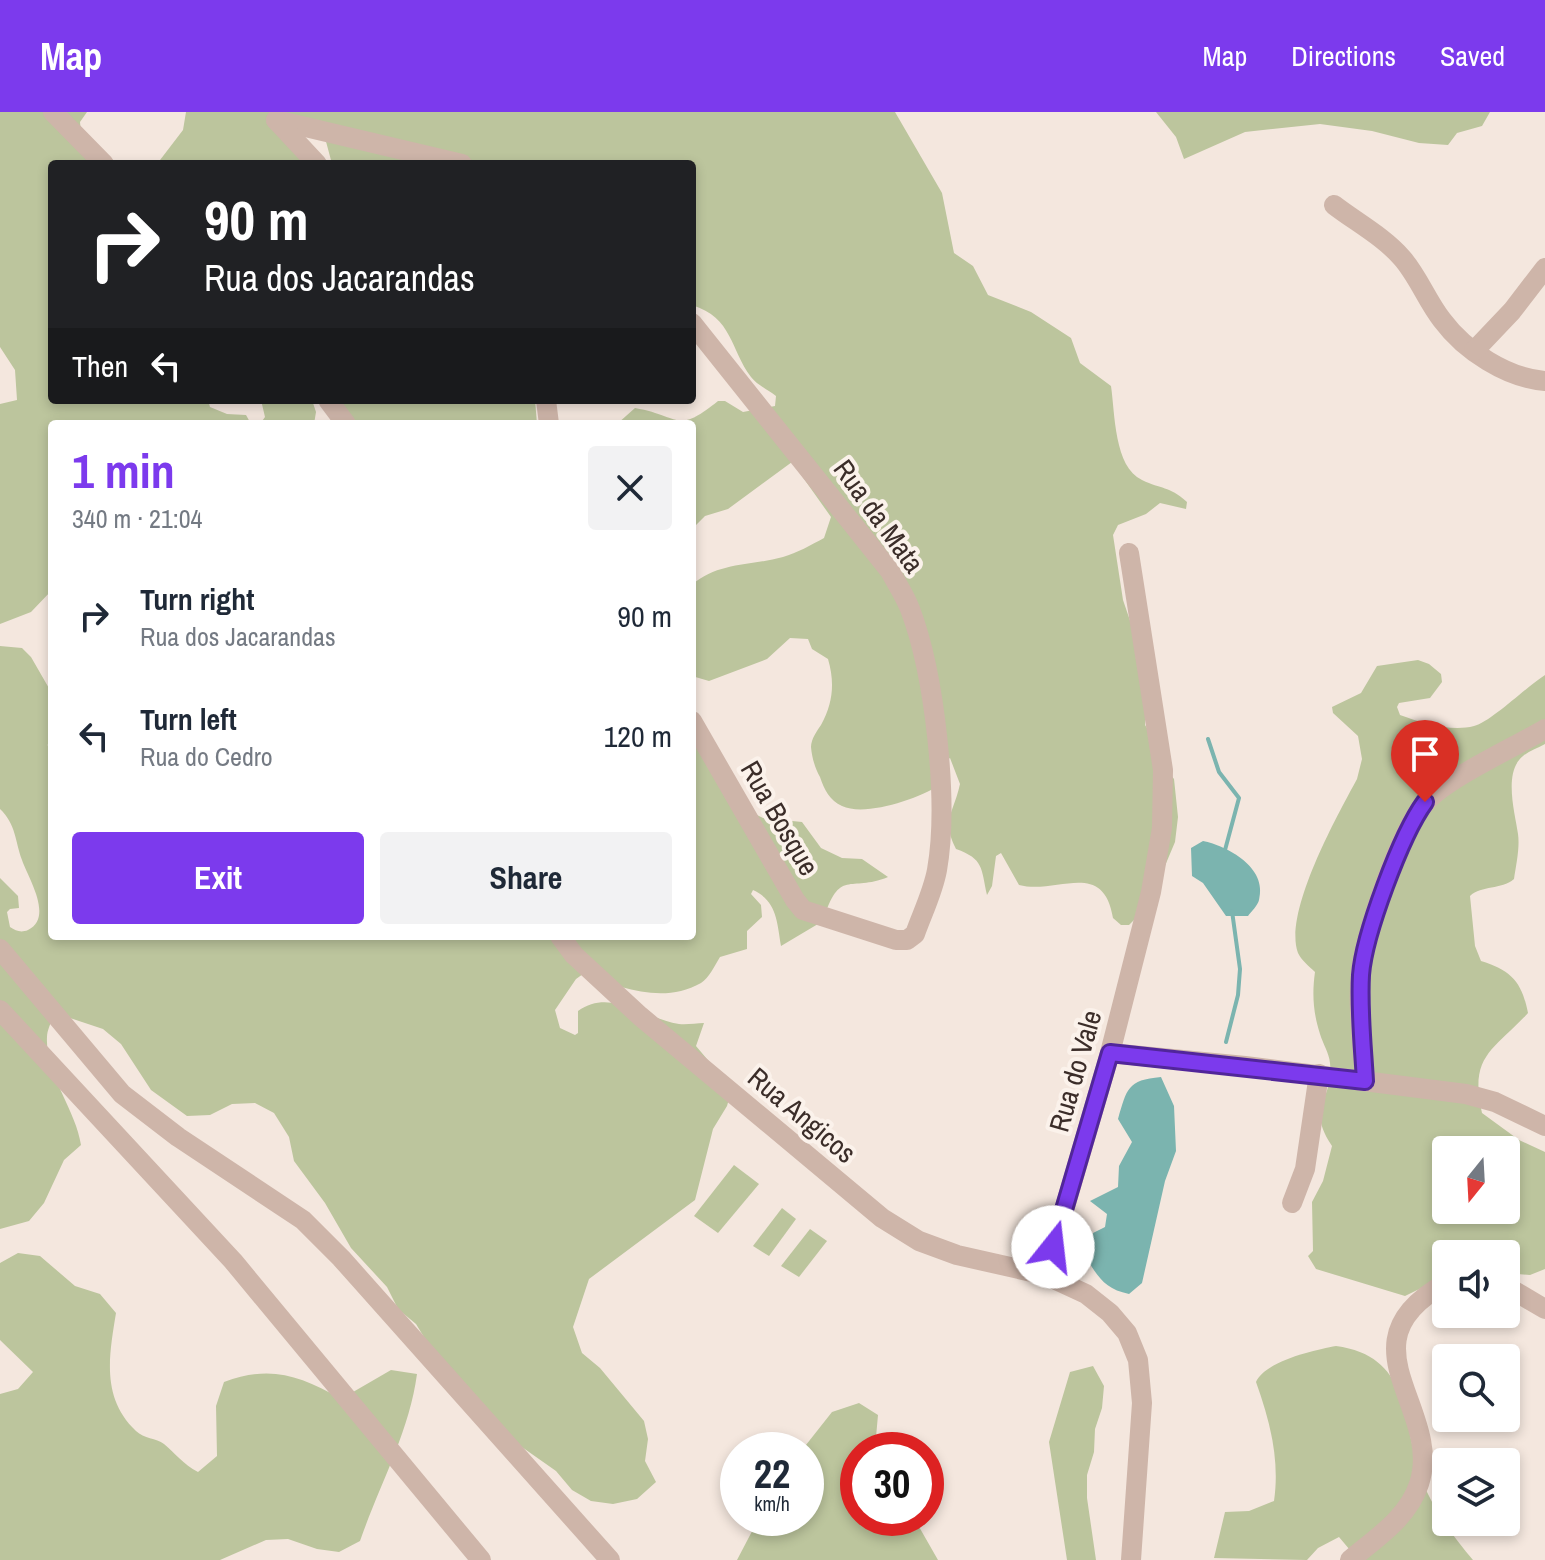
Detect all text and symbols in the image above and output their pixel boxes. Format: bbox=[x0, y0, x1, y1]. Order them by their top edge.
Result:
text: Map bbox=[40, 31, 102, 82]
text: Map bbox=[1203, 37, 1247, 75]
text: Directions bbox=[1291, 37, 1396, 75]
text: Saved bbox=[1440, 37, 1505, 75]
text: 90 m bbox=[204, 182, 309, 257]
icon: right bbox=[72, 192, 176, 296]
text: Rua dos Jacarandas bbox=[204, 254, 475, 302]
icon: left bbox=[144, 344, 188, 388]
text: Then bbox=[72, 346, 128, 386]
text: 1 min bbox=[72, 438, 175, 503]
button: close bbox=[588, 446, 672, 530]
street label: Rua da Mata bbox=[825, 452, 933, 581]
text: 340 m · 21:04 bbox=[72, 501, 202, 536]
text: Turn right bbox=[140, 579, 254, 619]
icon: right bbox=[72, 594, 116, 638]
text: 90 m bbox=[617, 596, 672, 636]
text: Rua dos Jacarandas bbox=[140, 619, 336, 654]
text: Turn left bbox=[140, 699, 237, 739]
icon: left bbox=[72, 714, 116, 758]
text: 120 m bbox=[604, 716, 672, 756]
pin bbox=[1391, 720, 1459, 802]
icon: arrive bbox=[1403, 732, 1447, 776]
text: Rua do Cedro bbox=[140, 739, 273, 774]
street label: Rua Bosque bbox=[732, 754, 828, 882]
button: Exit bbox=[72, 832, 364, 924]
button: Share bbox=[380, 832, 672, 924]
street label: Rua do Vale bbox=[1040, 1006, 1110, 1136]
street label: Rua Angicos bbox=[740, 1059, 864, 1171]
north arrow bbox=[1432, 1136, 1520, 1224]
map controls bbox=[1432, 1136, 1520, 1536]
position arrow bbox=[1011, 1205, 1095, 1289]
button: sound bbox=[1432, 1240, 1520, 1328]
button: search bbox=[1432, 1344, 1520, 1432]
speed limit sign: 30 bbox=[840, 1432, 944, 1536]
text: 22 bbox=[754, 1447, 790, 1500]
button: layers bbox=[1432, 1448, 1520, 1536]
text: km/h bbox=[754, 1490, 790, 1517]

